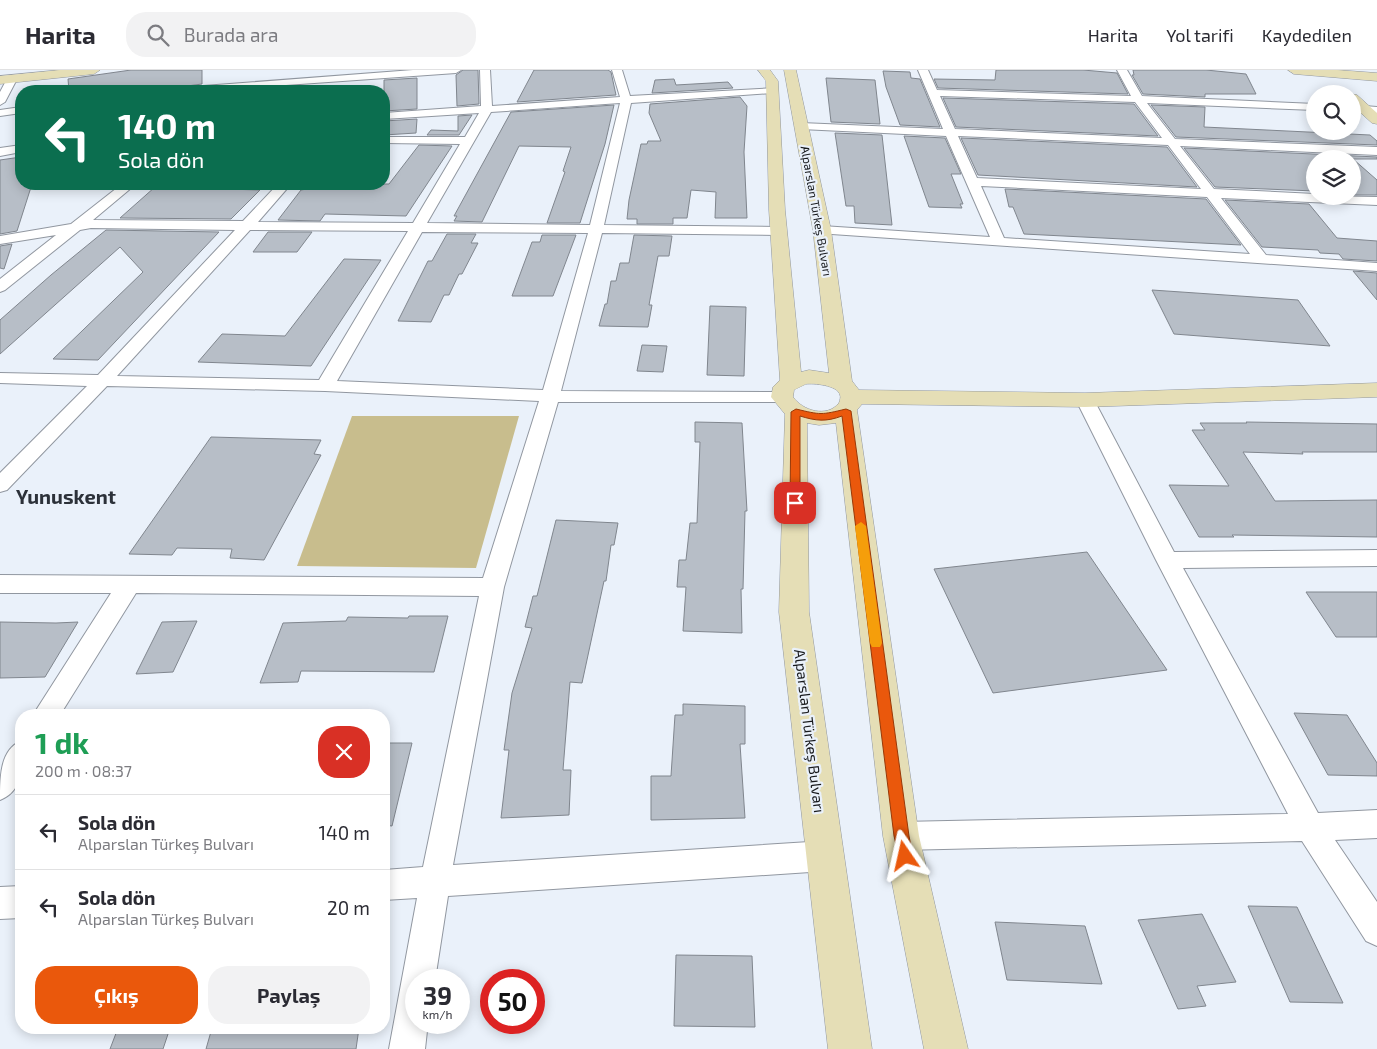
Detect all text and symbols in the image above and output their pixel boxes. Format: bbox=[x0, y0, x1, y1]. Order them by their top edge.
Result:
search box bbox=[126, 12, 476, 57]
text: Harita bbox=[25, 20, 96, 49]
icon: search bbox=[144, 21, 172, 49]
text: Burada ara bbox=[184, 23, 278, 46]
text: Harita bbox=[1088, 24, 1138, 46]
text: Yol tarifi bbox=[1166, 24, 1234, 46]
text: Kaydedilen bbox=[1262, 24, 1352, 46]
map controls bbox=[1306, 85, 1361, 205]
button: search bbox=[1306, 85, 1361, 140]
text: 140 m bbox=[118, 104, 216, 146]
icon: left bbox=[35, 105, 100, 170]
street label: Alparslan Türkeş Bulvarı bbox=[798, 145, 835, 277]
text: Sola dön bbox=[118, 146, 204, 172]
button: layers bbox=[1306, 150, 1361, 205]
pin bbox=[774, 482, 816, 524]
district label: Yunuskent bbox=[16, 484, 116, 508]
icon: arrive bbox=[781, 489, 809, 517]
street label: Alparslan Türkeş Bulvarı bbox=[790, 648, 829, 814]
text: 1 dk bbox=[35, 724, 89, 760]
button: close bbox=[318, 726, 370, 778]
text: 200 m · 08:37 bbox=[35, 761, 132, 780]
text: Sola dön bbox=[78, 811, 155, 834]
icon: left bbox=[35, 818, 63, 846]
text: 140 m bbox=[318, 821, 370, 844]
position arrow bbox=[878, 829, 930, 881]
text: Alparslan Türkeş Bulvarı bbox=[78, 834, 254, 853]
text: Sola dön bbox=[78, 886, 155, 909]
icon: left bbox=[35, 893, 63, 921]
text: 20 m bbox=[327, 896, 370, 919]
text: Alparslan Türkeş Bulvarı bbox=[78, 909, 254, 928]
button: Çıkış bbox=[35, 966, 198, 1024]
button: Paylaş bbox=[208, 966, 370, 1024]
speed limit sign: 50 bbox=[480, 969, 545, 1034]
text: 39 bbox=[423, 980, 452, 1010]
text: km/h bbox=[423, 1007, 452, 1021]

